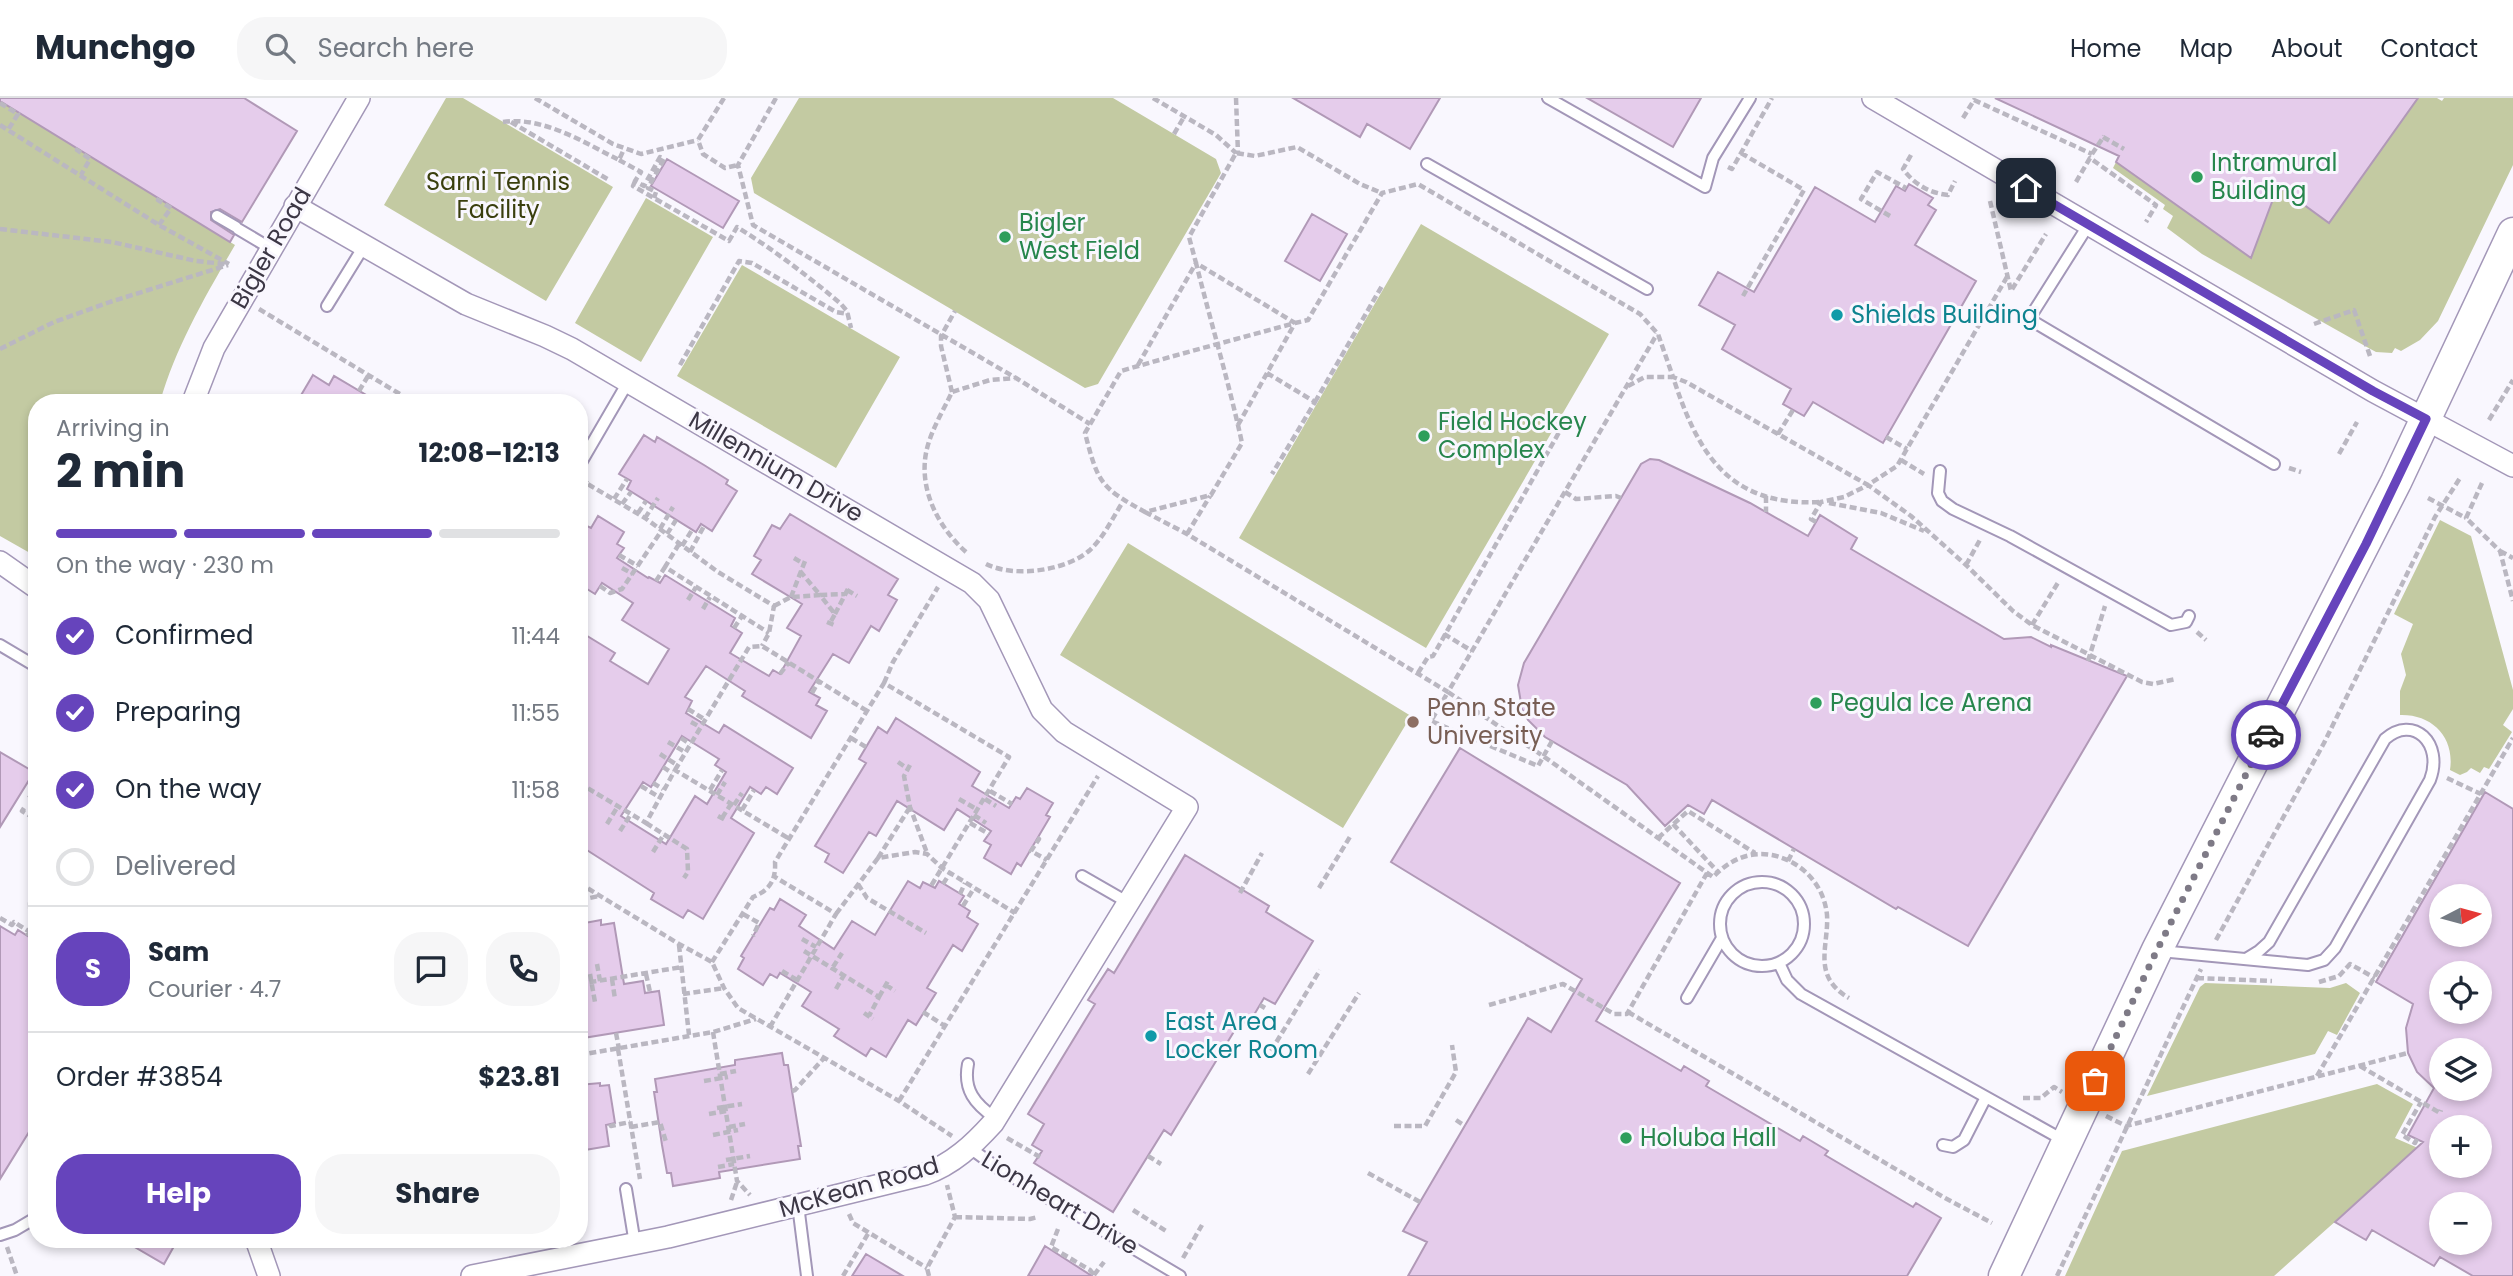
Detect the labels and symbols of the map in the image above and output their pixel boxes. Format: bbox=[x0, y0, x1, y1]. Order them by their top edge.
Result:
place label: Intramural Building bbox=[2211, 146, 2337, 207]
pin bbox=[1996, 158, 2056, 218]
park label: Sarni Tennis Facility bbox=[426, 165, 570, 226]
marker: Intramural Building bbox=[2189, 169, 2205, 185]
street label: Bigler Road bbox=[222, 181, 319, 315]
place label: Bigler West Field bbox=[1019, 206, 1140, 267]
marker: Bigler West Field bbox=[997, 229, 1013, 245]
place label: Shields Building bbox=[1851, 298, 2038, 331]
marker: Shields Building bbox=[1829, 307, 1845, 323]
street label: Millennium Drive bbox=[683, 403, 870, 530]
place label: Field Hockey Complex bbox=[1438, 405, 1587, 466]
marker: Field Hockey Complex bbox=[1416, 428, 1432, 444]
place label: Pegula Ice Arena bbox=[1830, 686, 2032, 719]
place label: Penn State University bbox=[1427, 691, 1556, 752]
marker: Pegula Ice Arena bbox=[1808, 695, 1824, 711]
courier bbox=[2231, 700, 2301, 770]
marker: Penn State University bbox=[1405, 714, 1421, 730]
north arrow bbox=[2429, 884, 2492, 947]
place label: East Area Locker Room bbox=[1165, 1005, 1318, 1066]
marker: East Area Locker Room bbox=[1143, 1028, 1159, 1044]
pin bbox=[2065, 1051, 2125, 1111]
place label: Holuba Hall bbox=[1640, 1121, 1777, 1154]
marker: Holuba Hall bbox=[1618, 1130, 1634, 1146]
street label: Lionheart Drive bbox=[976, 1143, 1145, 1262]
street label: McKean Road bbox=[775, 1148, 943, 1225]

